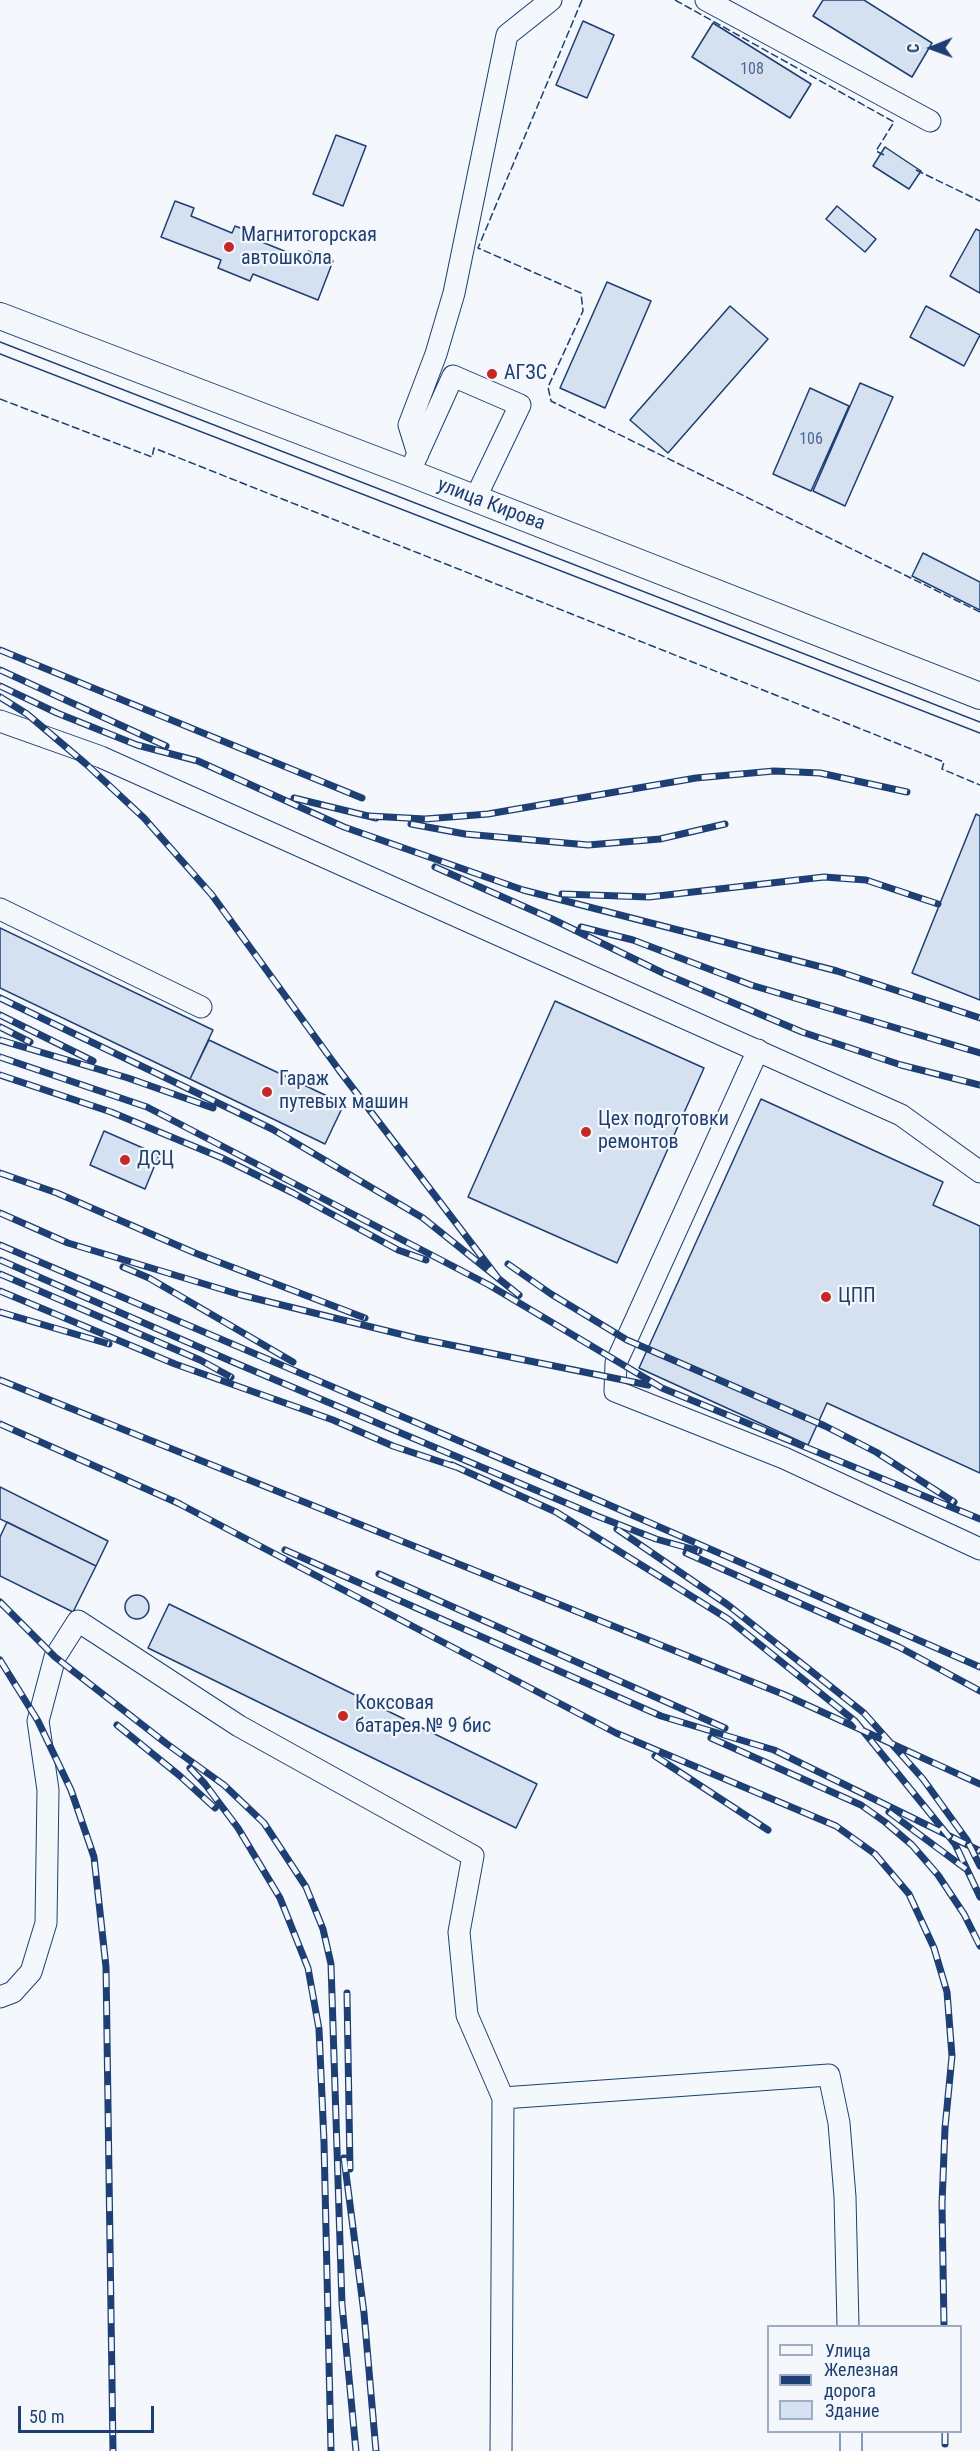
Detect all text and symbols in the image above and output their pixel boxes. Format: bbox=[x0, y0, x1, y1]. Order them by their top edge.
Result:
north arrow bbox=[902, 18, 962, 78]
text: С bbox=[904, 44, 923, 53]
house number: 108 bbox=[740, 60, 764, 80]
place label: Магнитогорская автошкола bbox=[241, 224, 377, 271]
marker: Магнитогорская автошкола bbox=[222, 240, 236, 254]
place label: АГЗС bbox=[504, 362, 547, 386]
marker: АГЗС bbox=[485, 367, 499, 381]
house number: 106 bbox=[799, 430, 823, 450]
street label: улица Кирова bbox=[434, 473, 548, 537]
place label: Гараж путевых машин bbox=[279, 1068, 409, 1115]
marker: Гараж путевых машин bbox=[260, 1085, 274, 1099]
place label: Цех подготовки ремонтов bbox=[598, 1108, 729, 1155]
marker: Цех подготовки ремонтов bbox=[579, 1125, 593, 1139]
place label: ДСЦ bbox=[137, 1148, 174, 1172]
marker: ДСЦ bbox=[118, 1153, 132, 1167]
place label: ЦПП bbox=[838, 1285, 876, 1309]
marker: ЦПП bbox=[819, 1290, 833, 1304]
place label: Коксовая батарея № 9 бис bbox=[355, 1692, 491, 1739]
marker: Коксовая батарея № 9 бис bbox=[336, 1709, 350, 1723]
legend bbox=[767, 2325, 962, 2433]
text: Улица bbox=[825, 2340, 871, 2361]
text: Железная дорога bbox=[824, 2359, 899, 2401]
scale bar bbox=[21, 2394, 158, 2432]
text: Здание bbox=[825, 2400, 879, 2421]
text: 50 m bbox=[29, 2406, 64, 2427]

